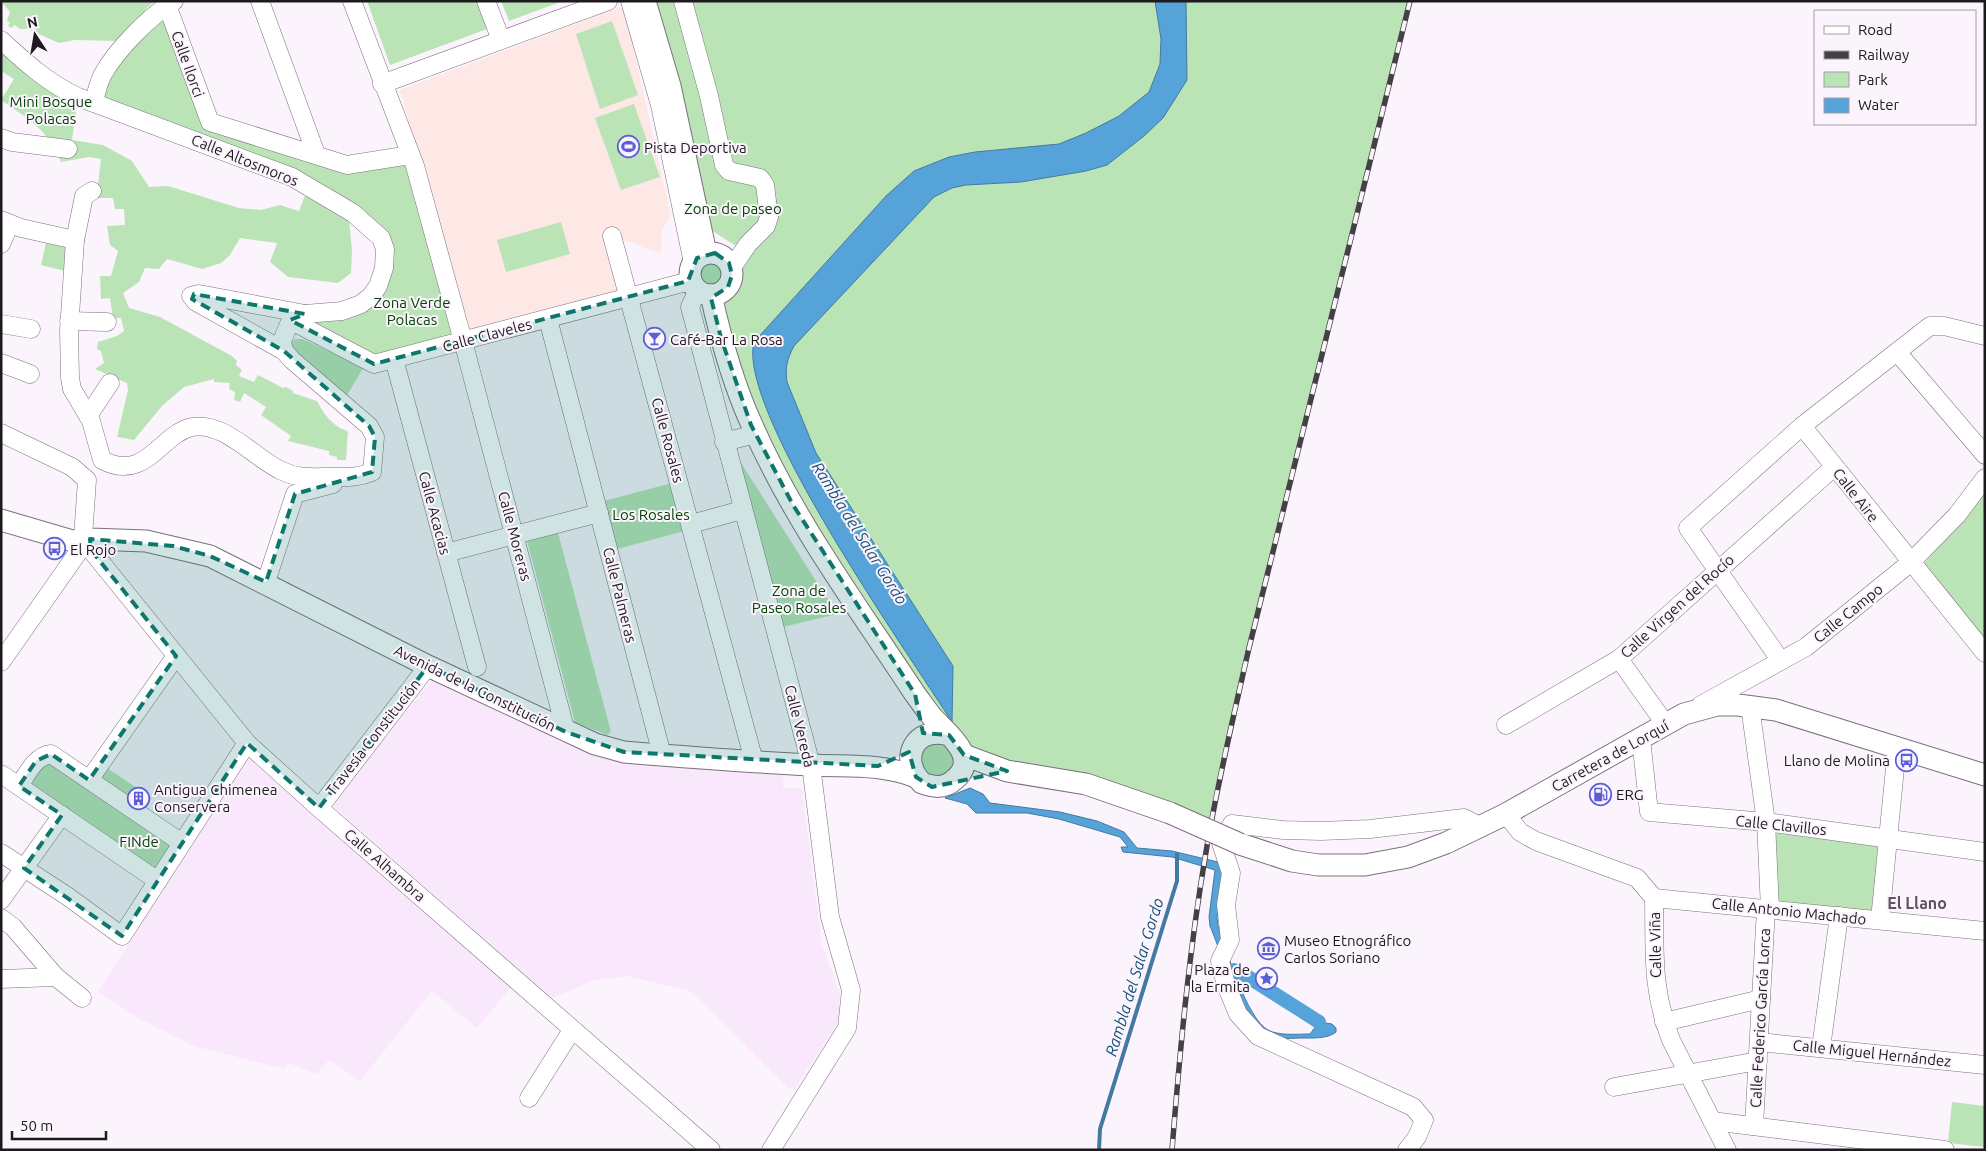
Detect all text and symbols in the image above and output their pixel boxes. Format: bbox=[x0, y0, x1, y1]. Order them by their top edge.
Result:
north arrow bbox=[10, 10, 60, 60]
legend bbox=[1814, 10, 1976, 125]
text: N bbox=[26, 13, 39, 31]
text: Road bbox=[1858, 21, 1893, 38]
street label: Calle Ilorci bbox=[168, 29, 208, 99]
text: Railway bbox=[1858, 46, 1909, 63]
text: Park bbox=[1858, 71, 1888, 88]
park label: Mini Bosque Polacas bbox=[10, 93, 92, 127]
text: Water bbox=[1858, 96, 1899, 113]
street label: Calle Altosmoros bbox=[189, 131, 301, 189]
sports icon: Pista Deportiva bbox=[616, 135, 640, 159]
place label: Pista Deportiva bbox=[644, 139, 747, 156]
park label: Zona de paseo bbox=[684, 200, 782, 217]
park label: Zona Verde Polacas bbox=[374, 294, 450, 328]
street label: Calle Claveles bbox=[441, 315, 533, 355]
bar icon: Café-Bar La Rosa bbox=[642, 327, 666, 351]
place label: Café-Bar La Rosa bbox=[670, 331, 783, 348]
street label: Calle Rosales bbox=[648, 396, 688, 484]
water label: Rambla del Salar Gordo bbox=[809, 459, 911, 608]
street label: Calle Aire bbox=[1830, 465, 1882, 525]
street label: Calle Acacias bbox=[416, 469, 454, 557]
street label: Calle Moreras bbox=[495, 489, 535, 583]
park label: Los Rosales bbox=[612, 506, 690, 523]
bus stop icon: El Rojo bbox=[42, 537, 66, 561]
place label: El Rojo bbox=[70, 541, 116, 558]
street label: Calle Palmeras bbox=[600, 545, 640, 645]
street label: Calle Virgen del Rocío bbox=[1617, 551, 1737, 661]
street label: Calle Campo bbox=[1810, 580, 1886, 646]
park label: Zona de Paseo Rosales bbox=[752, 582, 846, 616]
street label: Avenida de la Constitución bbox=[391, 641, 559, 735]
street label: Travesía Constitución bbox=[322, 675, 424, 799]
street label: Calle Vereda bbox=[782, 683, 818, 769]
street label: Carretera de Lorquí bbox=[1549, 717, 1672, 795]
bus stop icon: Llano de Molina bbox=[1894, 748, 1918, 772]
place label: Llano de Molina bbox=[1784, 752, 1890, 769]
place label: Antigua Chimenea Conservera bbox=[154, 781, 277, 815]
fuel station icon: ERG bbox=[1588, 782, 1612, 806]
building icon: Antigua Chimenea Conservera bbox=[126, 786, 150, 810]
place label: ERG bbox=[1616, 786, 1644, 803]
street label: Calle Clavillos bbox=[1735, 812, 1827, 838]
street label: Calle Alhambra bbox=[341, 825, 429, 905]
park label: FINde bbox=[119, 833, 159, 850]
street label: Calle Antonio Machado bbox=[1711, 894, 1867, 928]
district label: El Llano bbox=[1887, 894, 1947, 912]
water label: Rambla del Salar Gordo bbox=[1101, 895, 1167, 1058]
street label: Calle Viña bbox=[1646, 912, 1664, 978]
street label: Calle Federico García Lorca bbox=[1747, 928, 1773, 1108]
place label: Museo Etnográfico Carlos Soriano bbox=[1284, 932, 1411, 966]
museum icon: Museo Etnográfico Carlos Soriano bbox=[1256, 937, 1280, 961]
place label: Plaza de la Ermita bbox=[1191, 961, 1250, 995]
place icon: Plaza de la Ermita bbox=[1254, 966, 1278, 990]
street label: Calle Miguel Hernández bbox=[1792, 1036, 1952, 1070]
scale bar bbox=[12, 1108, 106, 1140]
text: 50 m bbox=[20, 1117, 53, 1134]

